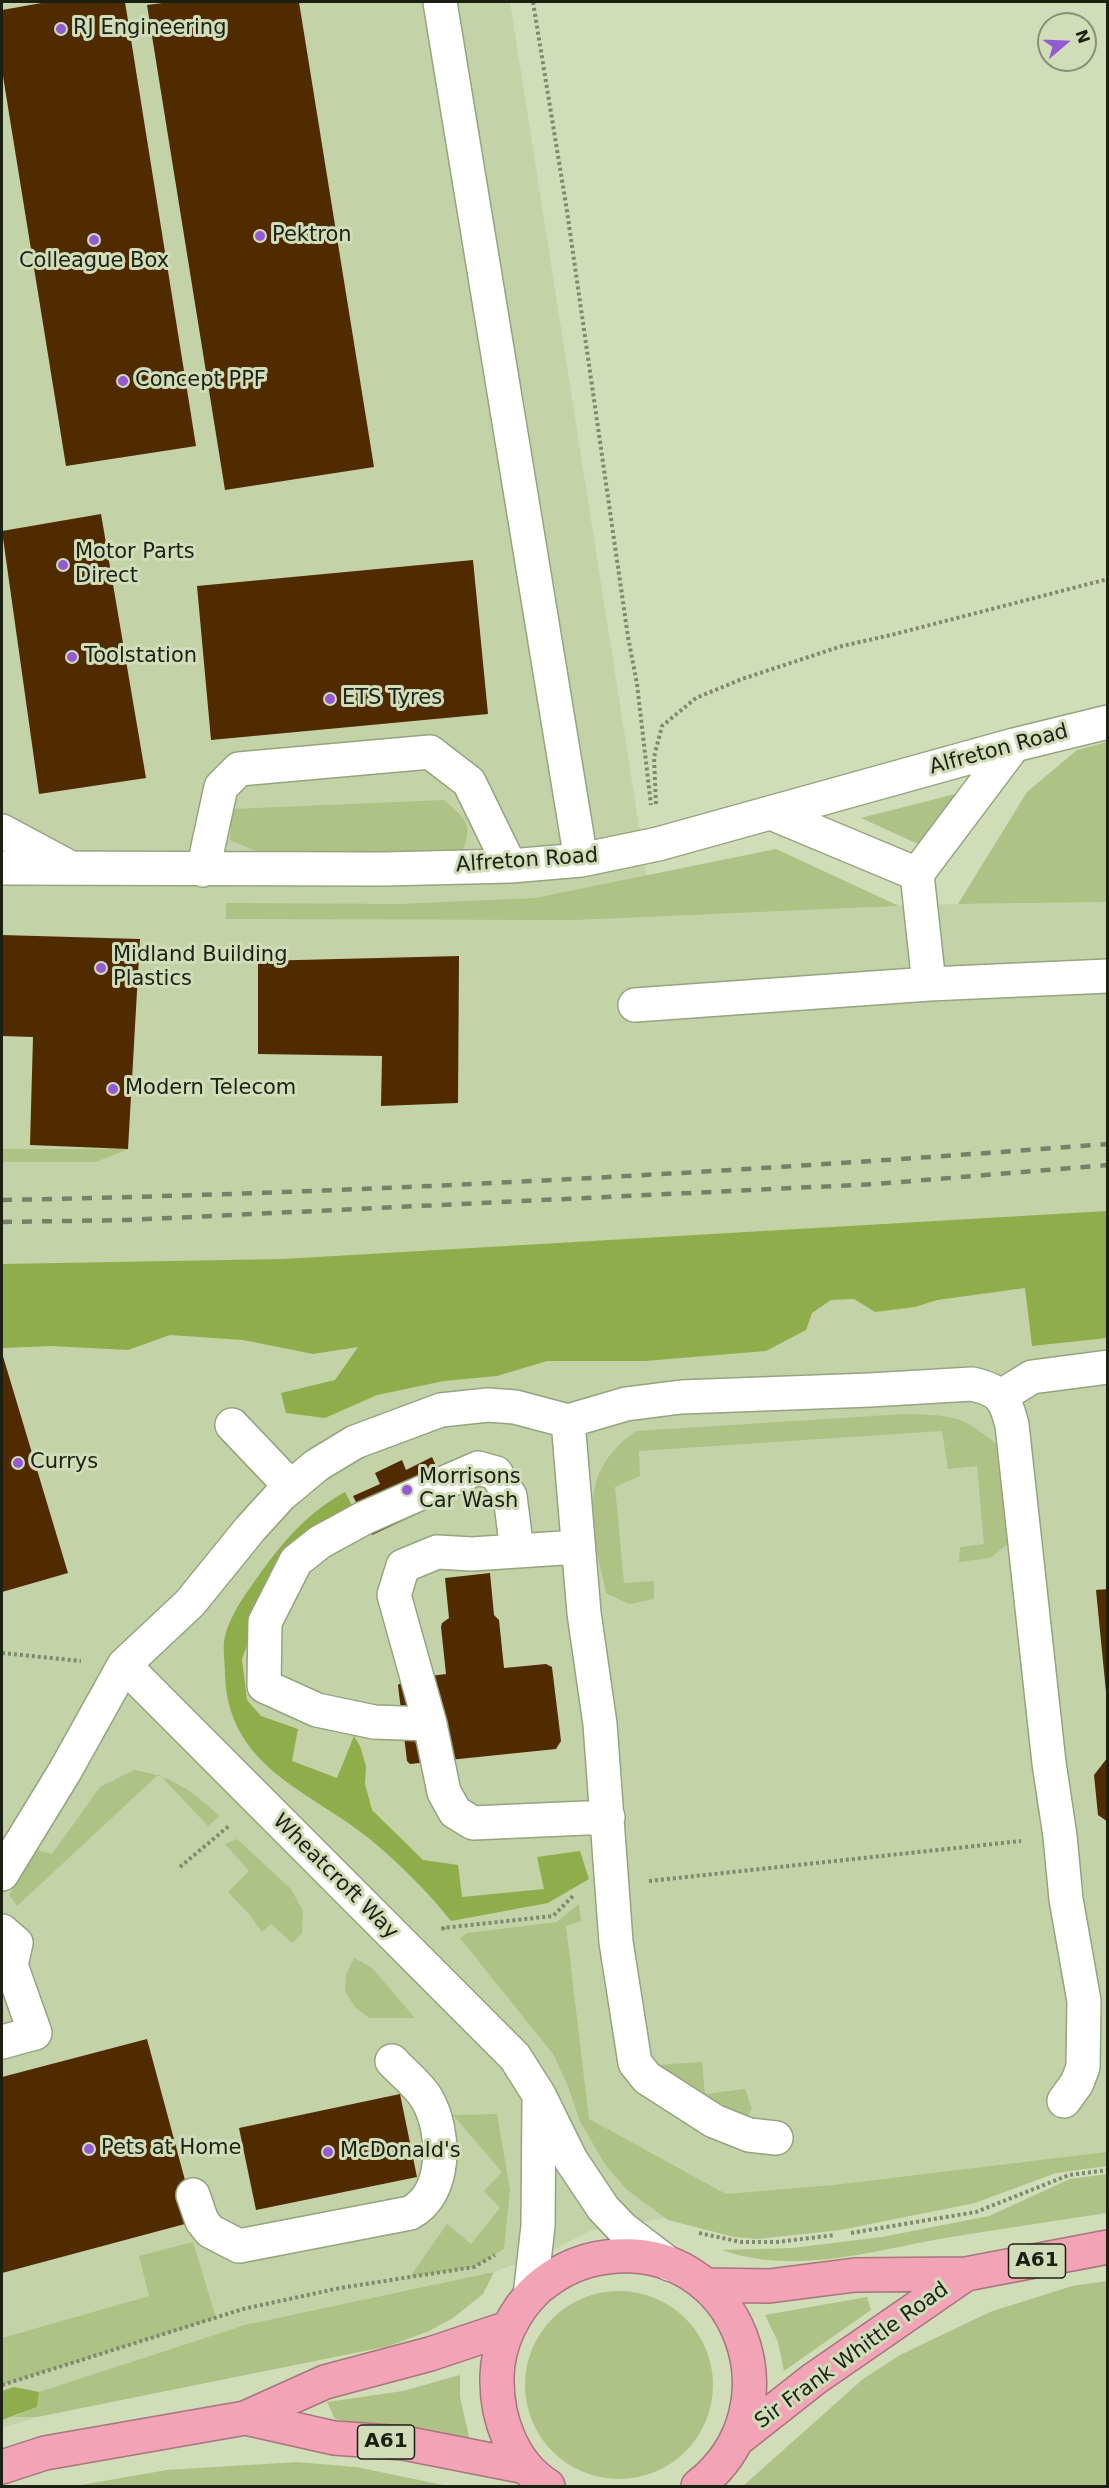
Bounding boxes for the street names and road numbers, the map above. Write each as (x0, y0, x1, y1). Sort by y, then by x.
street label: Alfreton Road (927, 719, 1071, 781)
street label: Alfreton Road (455, 843, 599, 879)
street label: Wheatcroft Way (267, 1809, 403, 1945)
road number: A61 (1008, 2244, 1066, 2278)
street label: Sir Frank Whittle Road (750, 2277, 954, 2435)
road number: A61 (358, 2425, 414, 2459)

